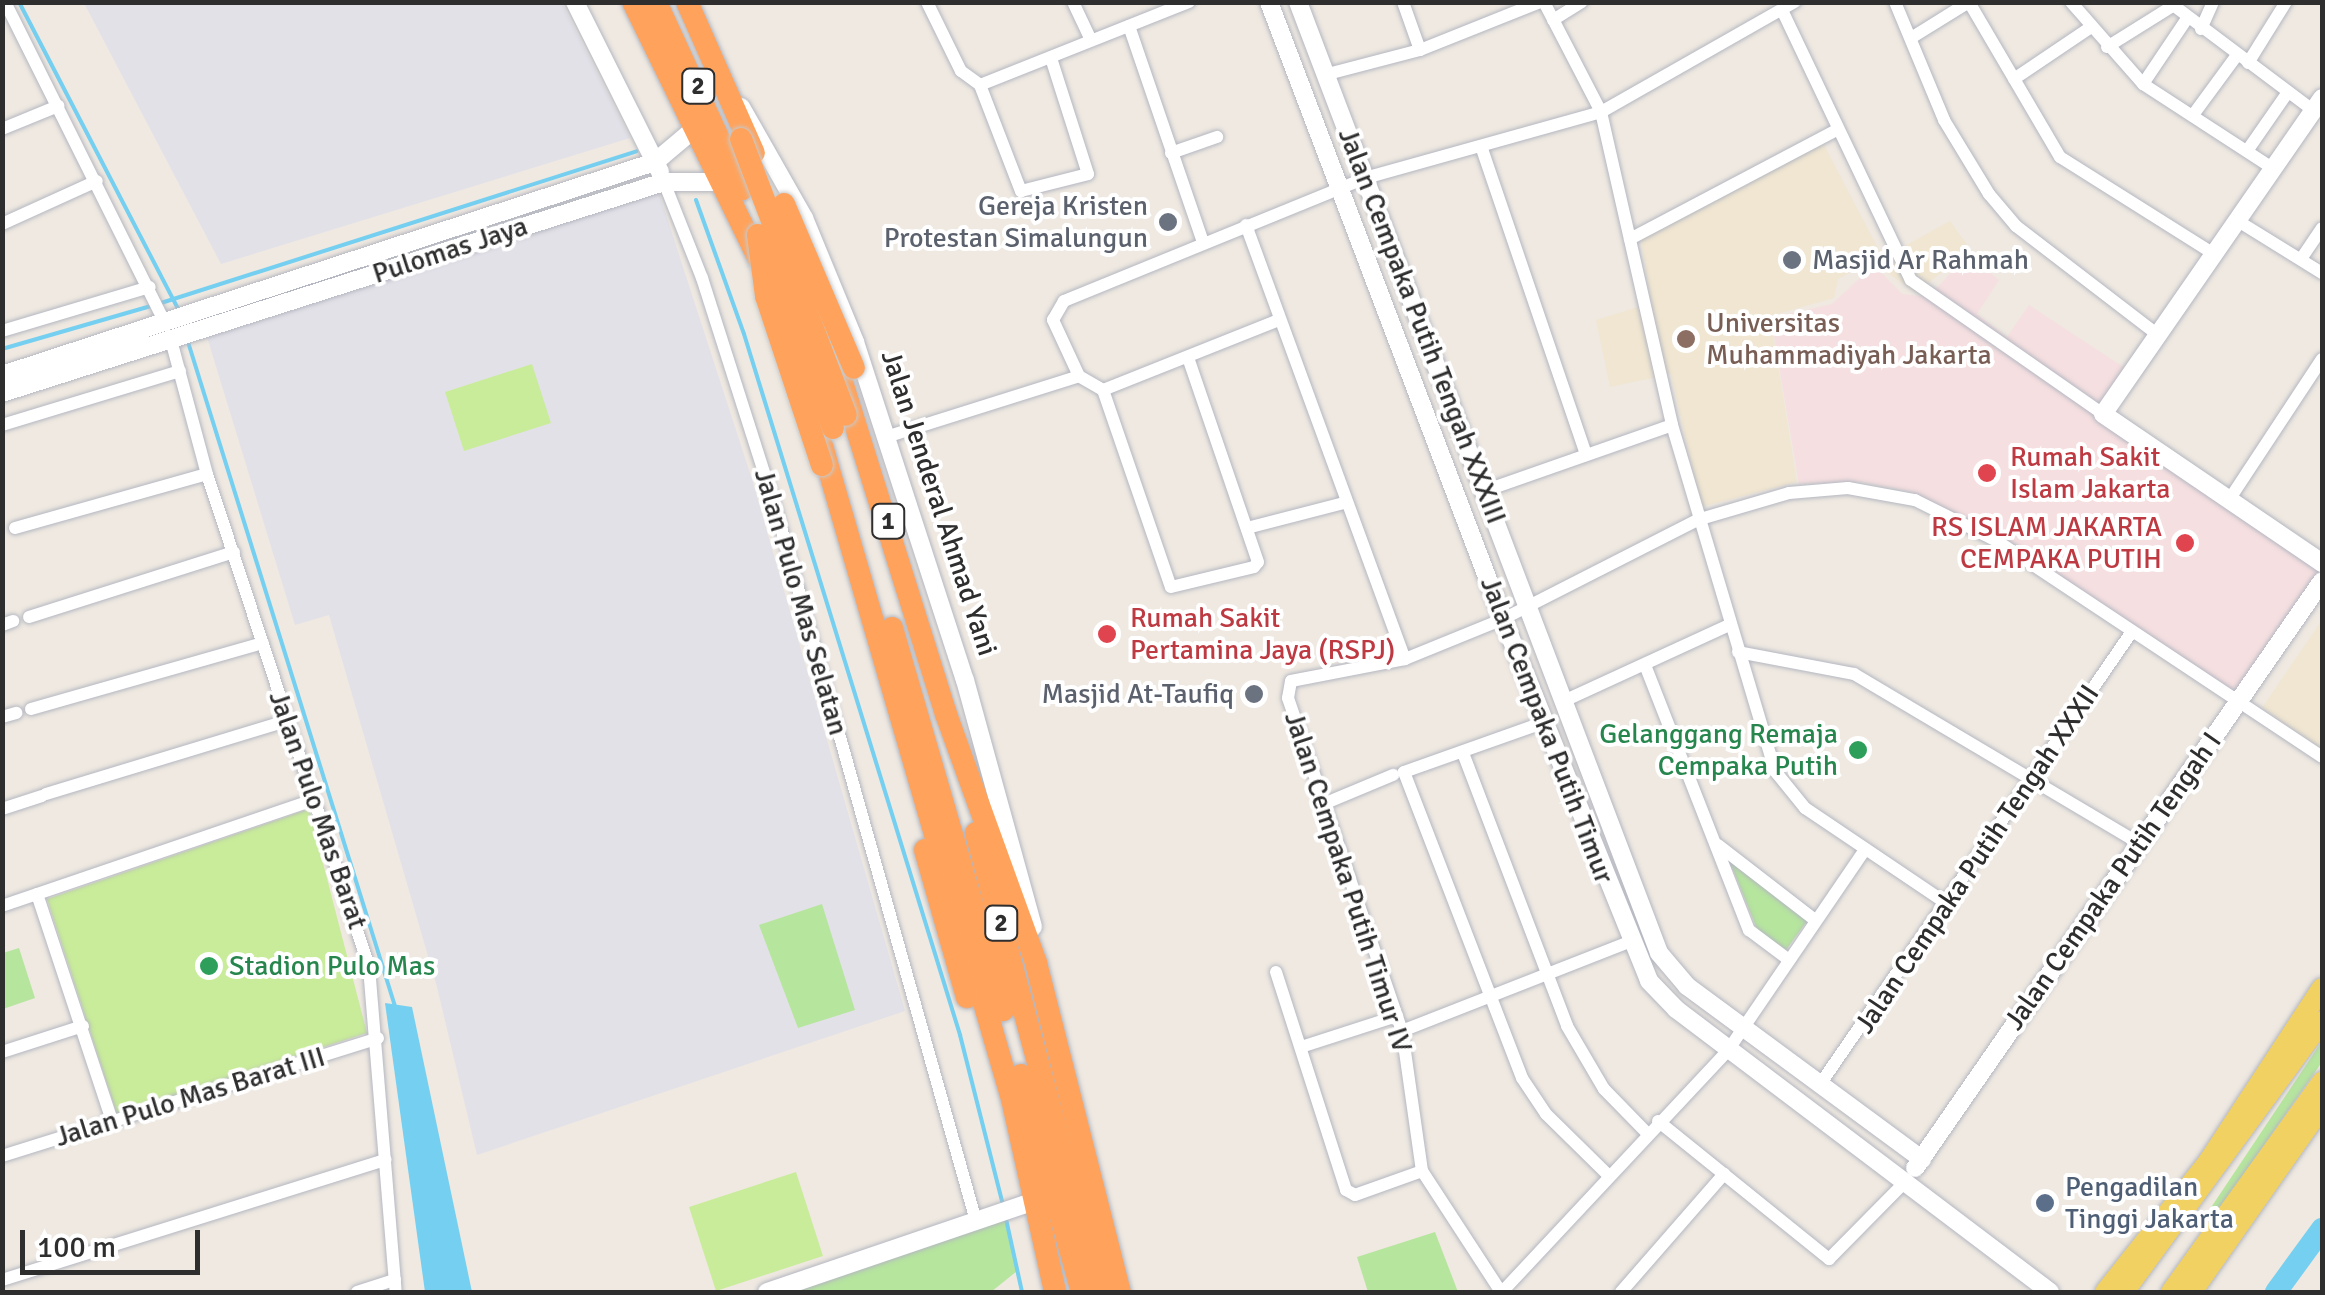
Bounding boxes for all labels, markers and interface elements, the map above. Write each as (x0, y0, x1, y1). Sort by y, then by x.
road number: 2 (680, 66, 716, 106)
street label: Jalan Cempaka Putih Tengah XXXIII (1331, 123, 1513, 529)
place label: Gereja Kristen Protestan Simalungun (884, 189, 1148, 255)
street label: Pulomas Jaya (368, 209, 532, 291)
marker: Gereja Kristen Protestan Simalungun (1157, 211, 1179, 233)
place label: Masjid Ar Rahmah (1812, 243, 2029, 277)
marker: Masjid Ar Rahmah (1781, 249, 1803, 271)
place label: Universitas Muhammadiyah Jakarta (1706, 306, 1992, 372)
marker: Universitas Muhammadiyah Jakarta (1675, 328, 1697, 350)
street label: Jalan Jenderal Ahmad Yani (874, 346, 1004, 660)
place label: Rumah Sakit Islam Jakarta (2010, 440, 2171, 506)
marker: Rumah Sakit Islam Jakarta (1974, 460, 2000, 486)
street label: Jalan Pulo Mas Selatan (747, 465, 855, 739)
road number: 1 (870, 501, 906, 541)
place label: RS ISLAM JAKARTA CEMPAKA PUTIH (1931, 510, 2162, 576)
marker: RS ISLAM JAKARTA CEMPAKA PUTIH (2172, 530, 2198, 556)
street label: Jalan Cempaka Putih Timur (1473, 572, 1621, 888)
place label: Rumah Sakit Pertamina Jaya (RSPJ) (1130, 601, 1395, 667)
marker: Rumah Sakit Pertamina Jaya (RSPJ) (1094, 621, 1120, 647)
place label: Masjid At-Taufiq (1041, 677, 1234, 711)
street label: Jalan Cempaka Putih Tengah XXXII (1848, 678, 2106, 1040)
marker: Masjid At-Taufiq (1243, 683, 1265, 705)
street label: Jalan Pulo Mas Barat (261, 687, 375, 933)
street label: Jalan Cempaka Putih Timur IV (1277, 708, 1419, 1056)
place label: Gelanggang Remaja Cempaka Putih (1599, 717, 1838, 783)
street label: Jalan Cempaka Putih Tengah I (1997, 726, 2229, 1036)
marker: Gelanggang Remaja Cempaka Putih (1847, 739, 1869, 761)
road number: 2 (984, 903, 1018, 943)
place label: Stadion Pulo Mas (229, 949, 435, 983)
marker: Stadion Pulo Mas (198, 955, 220, 977)
street label: Jalan Pulo Mas Barat III (51, 1040, 329, 1154)
place label: Pengadilan Tinggi Jakarta (2065, 1170, 2234, 1236)
marker: Pengadilan Tinggi Jakarta (2034, 1192, 2056, 1214)
scale bar (25, 1210, 205, 1272)
text: 100 m (37, 1229, 116, 1266)

